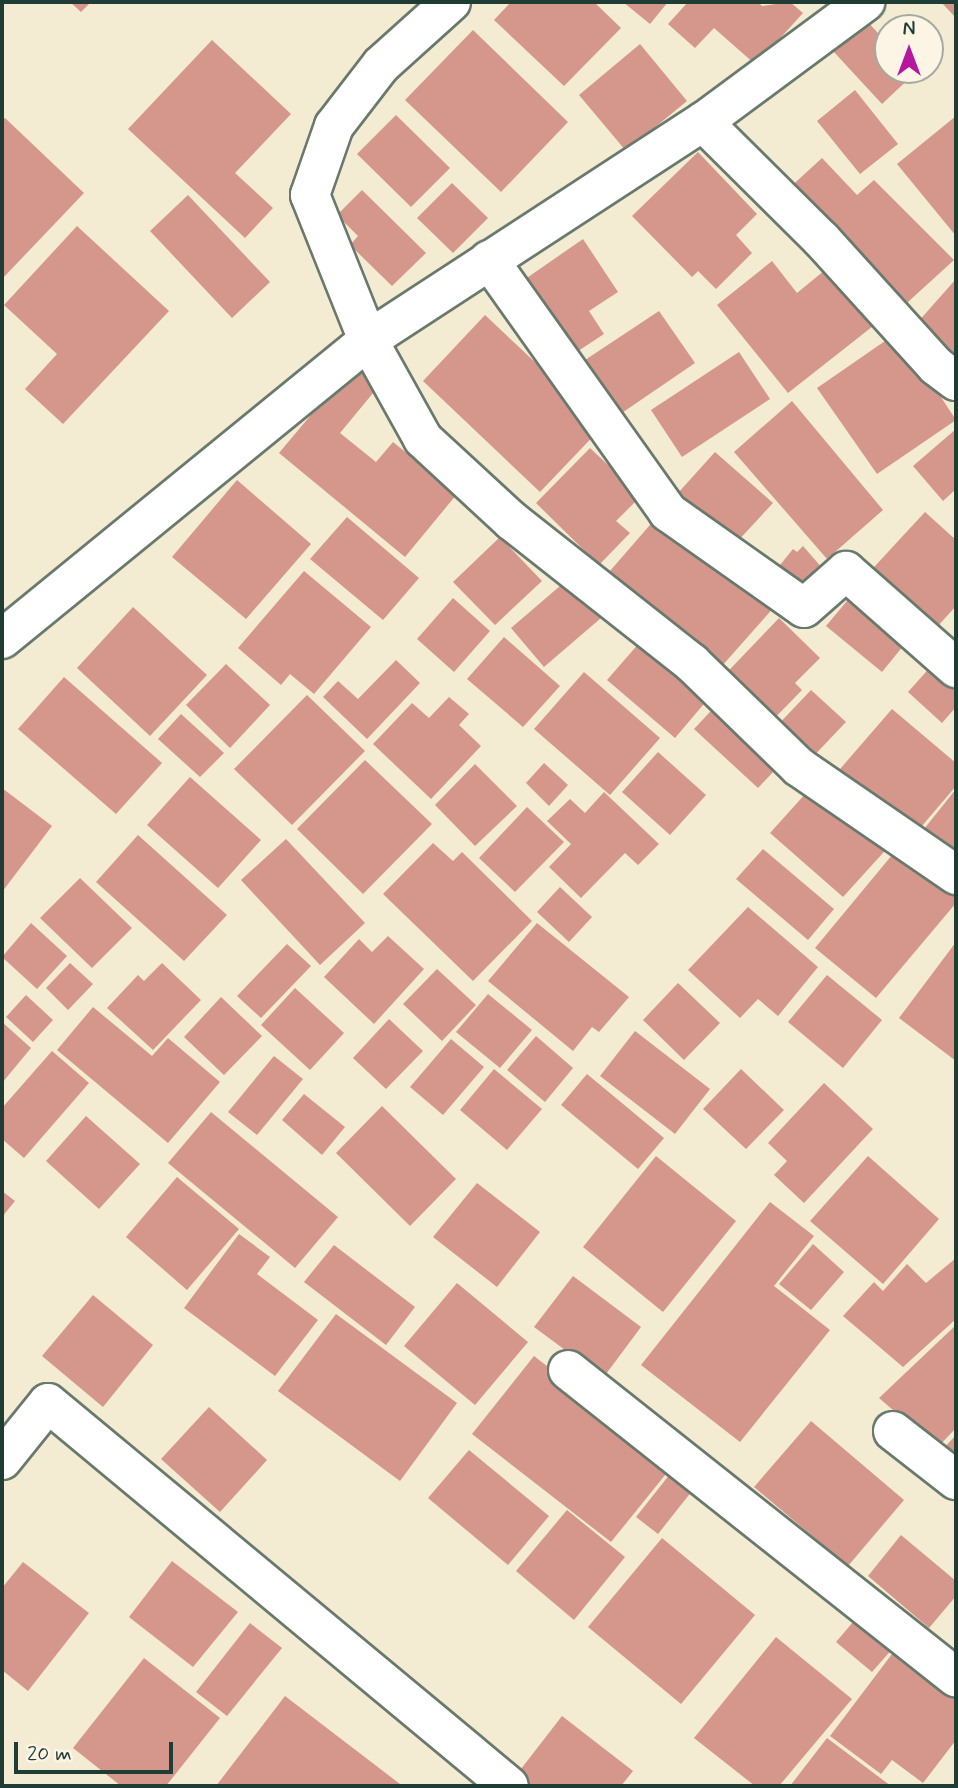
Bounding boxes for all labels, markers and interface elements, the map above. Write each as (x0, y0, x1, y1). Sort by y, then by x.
north arrow (874, 14, 944, 84)
text: N (903, 17, 915, 42)
scale bar (18, 1728, 177, 1772)
text: 20 m (27, 1740, 72, 1768)

